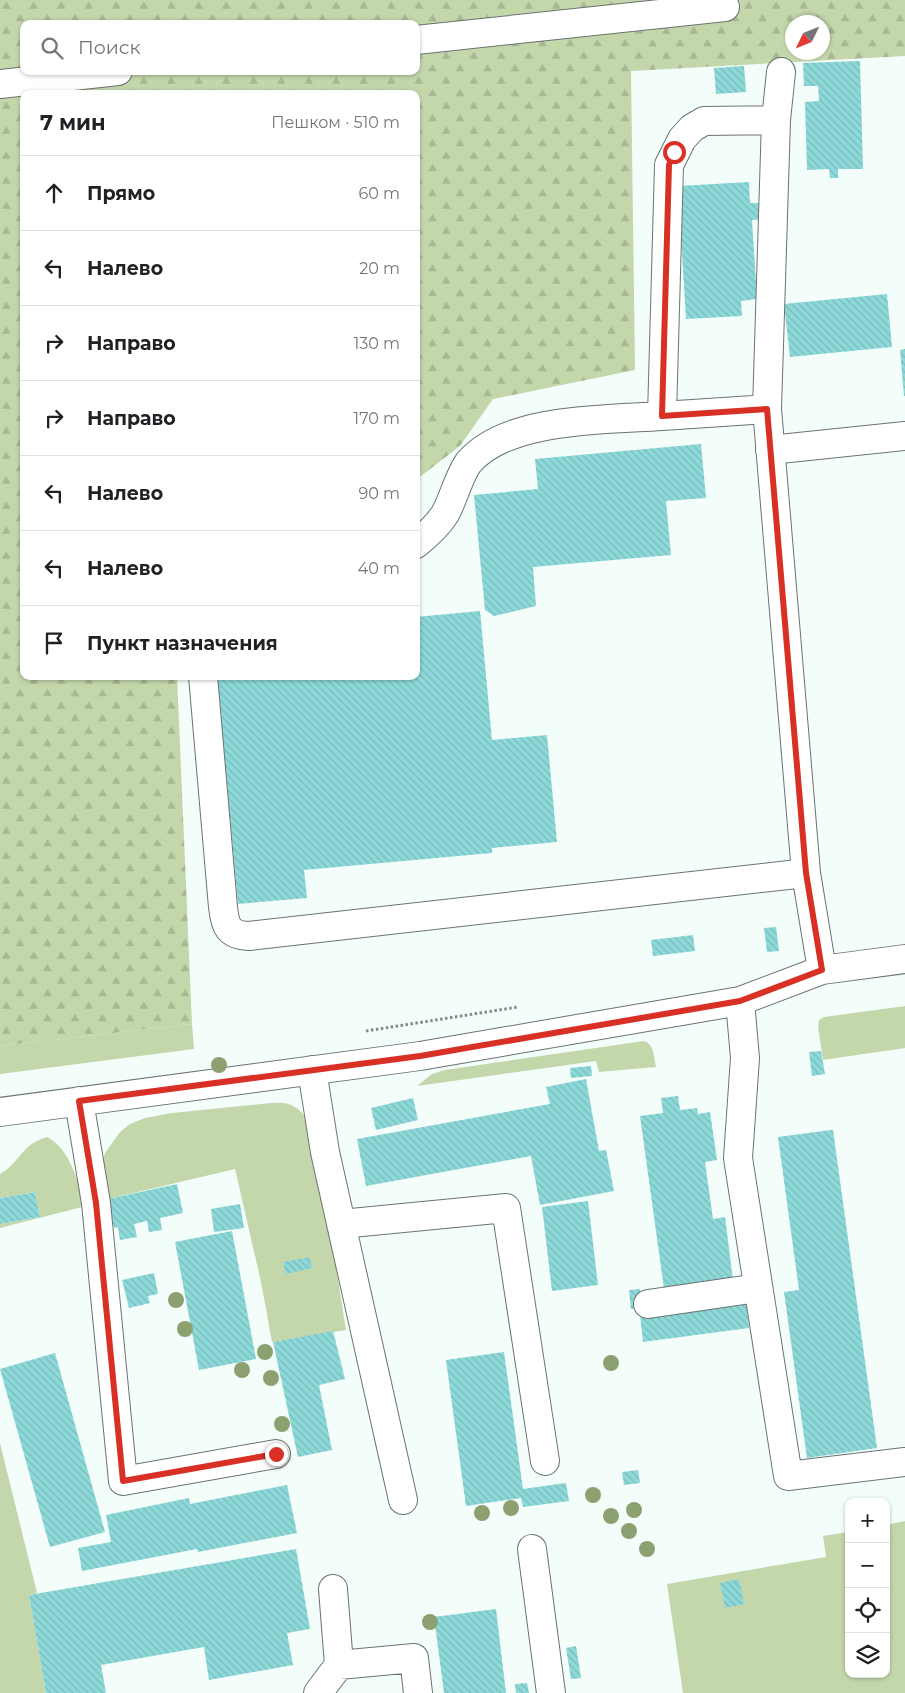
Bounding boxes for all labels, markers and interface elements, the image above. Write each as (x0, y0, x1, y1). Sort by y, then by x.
north arrow (785, 15, 830, 60)
search box (20, 20, 420, 75)
icon: search (38, 34, 66, 62)
text: Поиск (78, 36, 141, 59)
text: 7 мин (40, 110, 106, 135)
text: Пешком · 510 m (271, 113, 400, 132)
route start (663, 141, 686, 164)
icon: ahead (40, 179, 68, 207)
text: Прямо (87, 182, 155, 205)
text: 60 m (358, 184, 400, 203)
icon: left (40, 254, 68, 282)
text: Налево (87, 257, 163, 280)
text: 20 m (359, 259, 400, 278)
icon: right (40, 329, 68, 357)
text: Направо (87, 332, 176, 355)
text: 130 m (353, 334, 400, 353)
icon: right (40, 404, 68, 432)
text: Направо (87, 407, 176, 430)
text: 170 m (353, 409, 400, 428)
icon: left (40, 479, 68, 507)
text: Налево (87, 482, 163, 505)
text: 90 m (358, 484, 400, 503)
icon: left (40, 554, 68, 582)
text: Налево (87, 557, 163, 580)
text: 40 m (358, 559, 400, 578)
icon: arrive (40, 629, 68, 657)
text: Пункт назначения (87, 632, 278, 655)
route end (265, 1443, 288, 1466)
map controls (845, 1498, 890, 1678)
button: + (845, 1498, 890, 1543)
button: − (845, 1543, 890, 1588)
button: locate (845, 1588, 890, 1633)
button: layers (845, 1633, 890, 1678)

